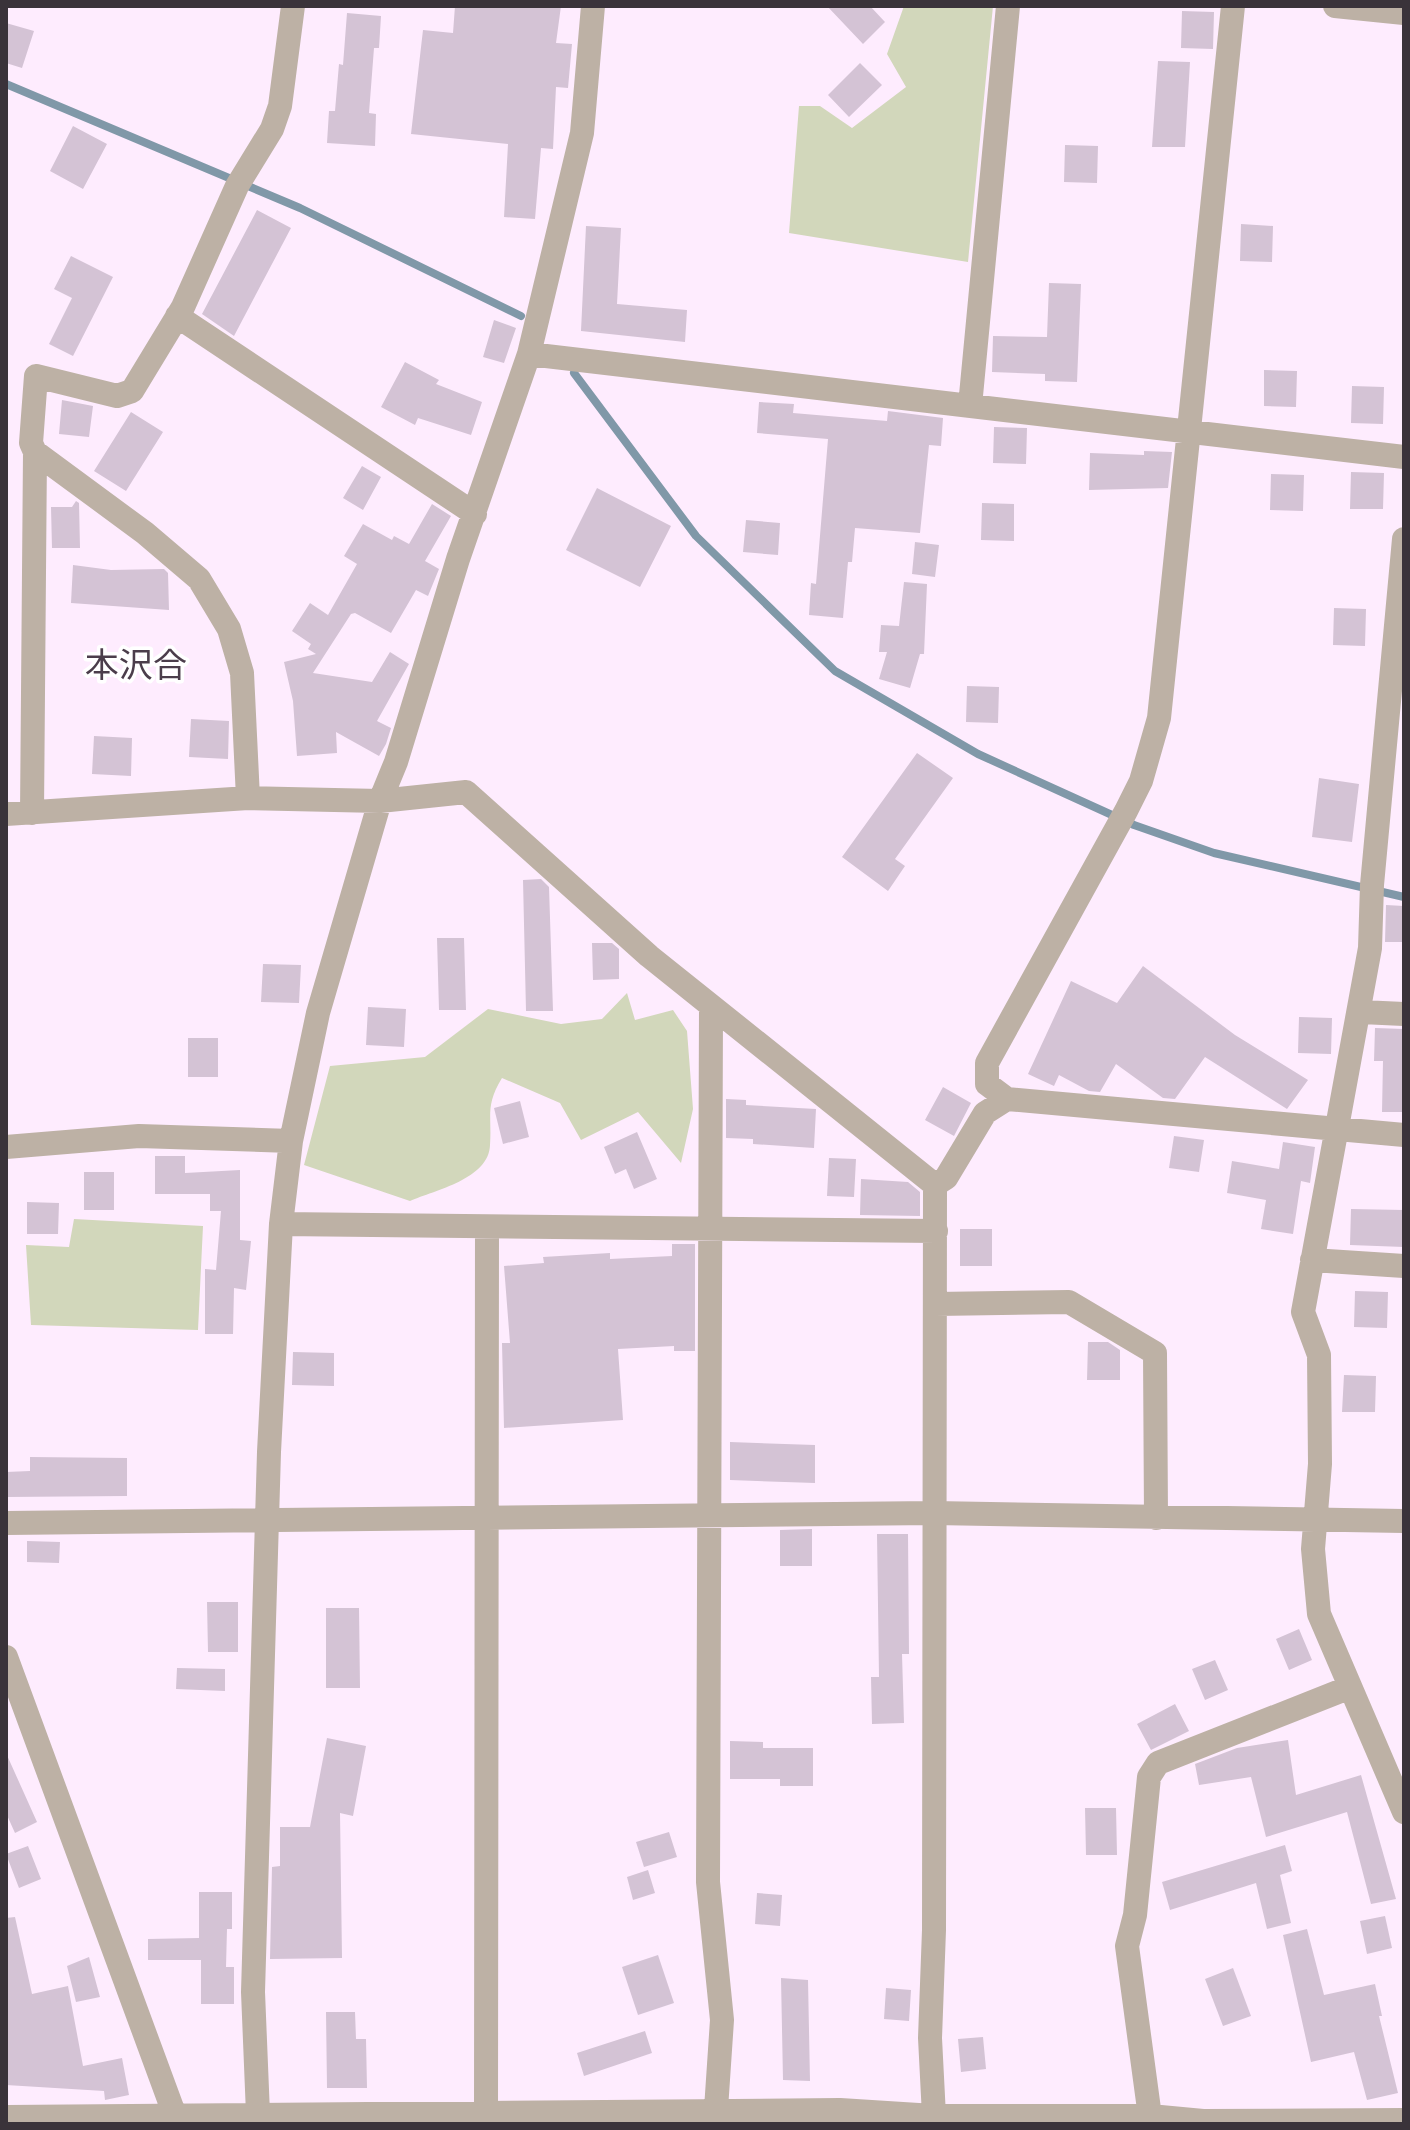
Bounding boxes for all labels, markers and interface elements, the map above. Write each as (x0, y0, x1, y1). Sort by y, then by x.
district label: 本沢合 (85, 641, 187, 693)

